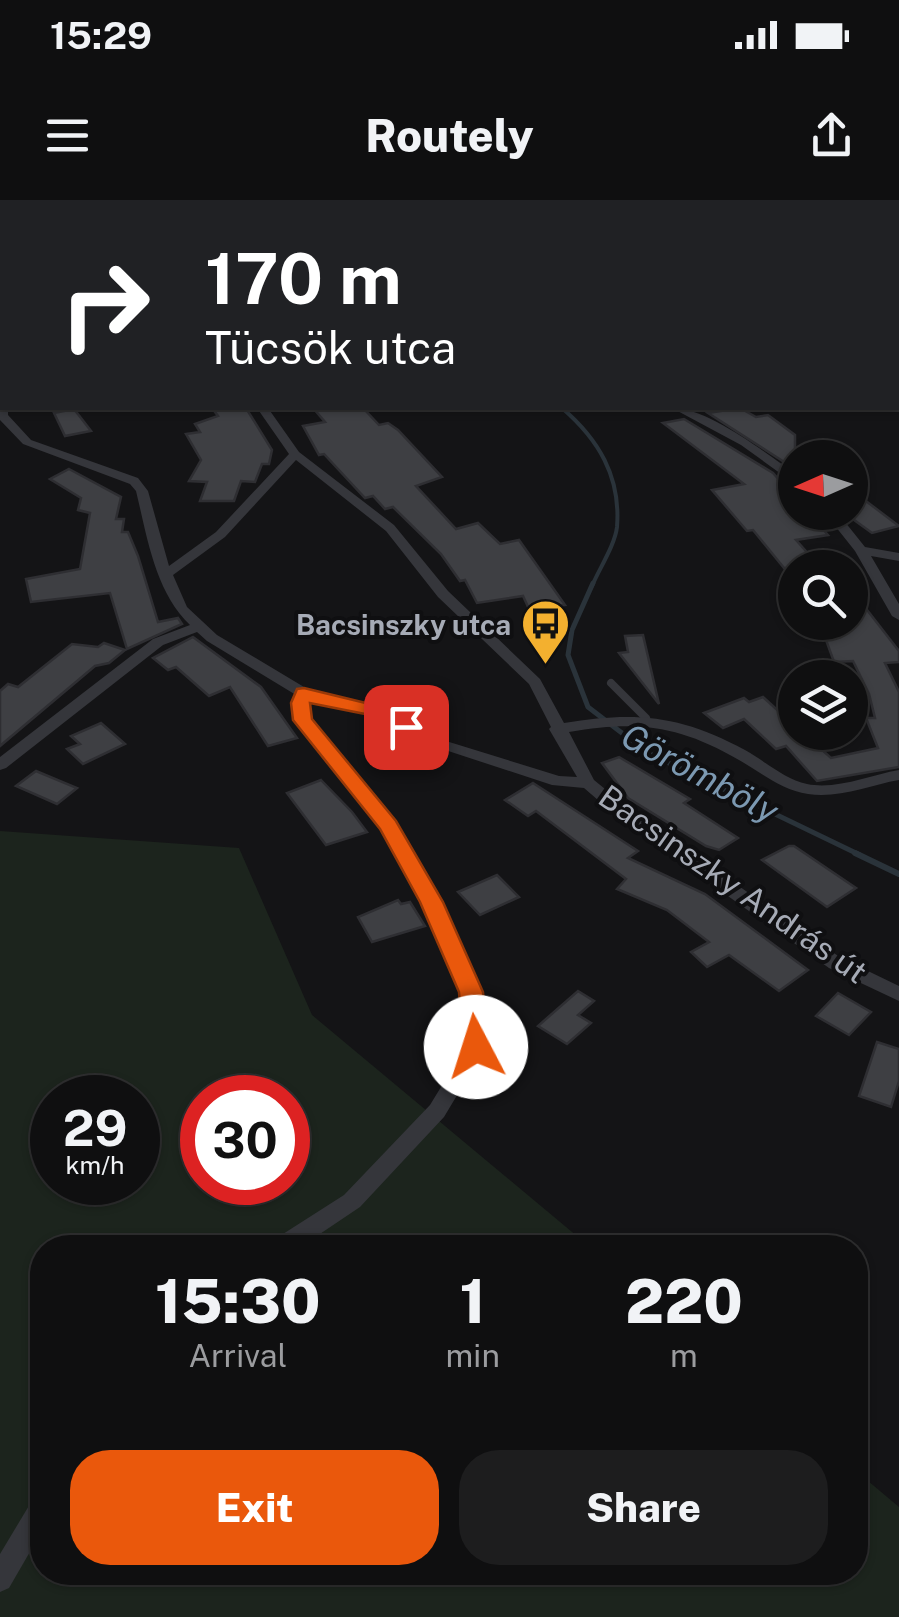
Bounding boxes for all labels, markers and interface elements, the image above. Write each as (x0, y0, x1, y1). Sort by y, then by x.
text: 15:29 (50, 13, 152, 58)
icon: menu (40, 108, 95, 163)
icon: share (804, 108, 859, 163)
text: Routely (365, 109, 534, 162)
text: 170 m (205, 237, 402, 320)
icon: right (40, 240, 170, 370)
text: Tücsök utca (205, 321, 456, 374)
north arrow (778, 440, 868, 530)
map controls (778, 440, 868, 750)
button: search (778, 550, 868, 640)
bus stop icon: Bacsinszky utca (520, 598, 572, 666)
place label: Bacsinszky utca (296, 608, 511, 641)
button: layers (778, 660, 868, 750)
pin (364, 685, 449, 770)
icon: arrive (379, 700, 434, 755)
water label: Görömböly (615, 715, 786, 832)
street label: Bacsinszky András út (592, 777, 874, 991)
position arrow (424, 995, 528, 1099)
speed limit sign: 30 (180, 1075, 310, 1205)
text: 29 (63, 1098, 127, 1157)
text: km/h (66, 1150, 124, 1180)
text: 15:30 (155, 1266, 321, 1337)
text: 1 (460, 1266, 486, 1337)
text: 220 (625, 1266, 743, 1337)
text: Arrival (188, 1337, 287, 1374)
text: min (446, 1337, 500, 1374)
text: m (670, 1337, 698, 1374)
button: Exit (70, 1450, 439, 1565)
button: Share (459, 1450, 828, 1565)

